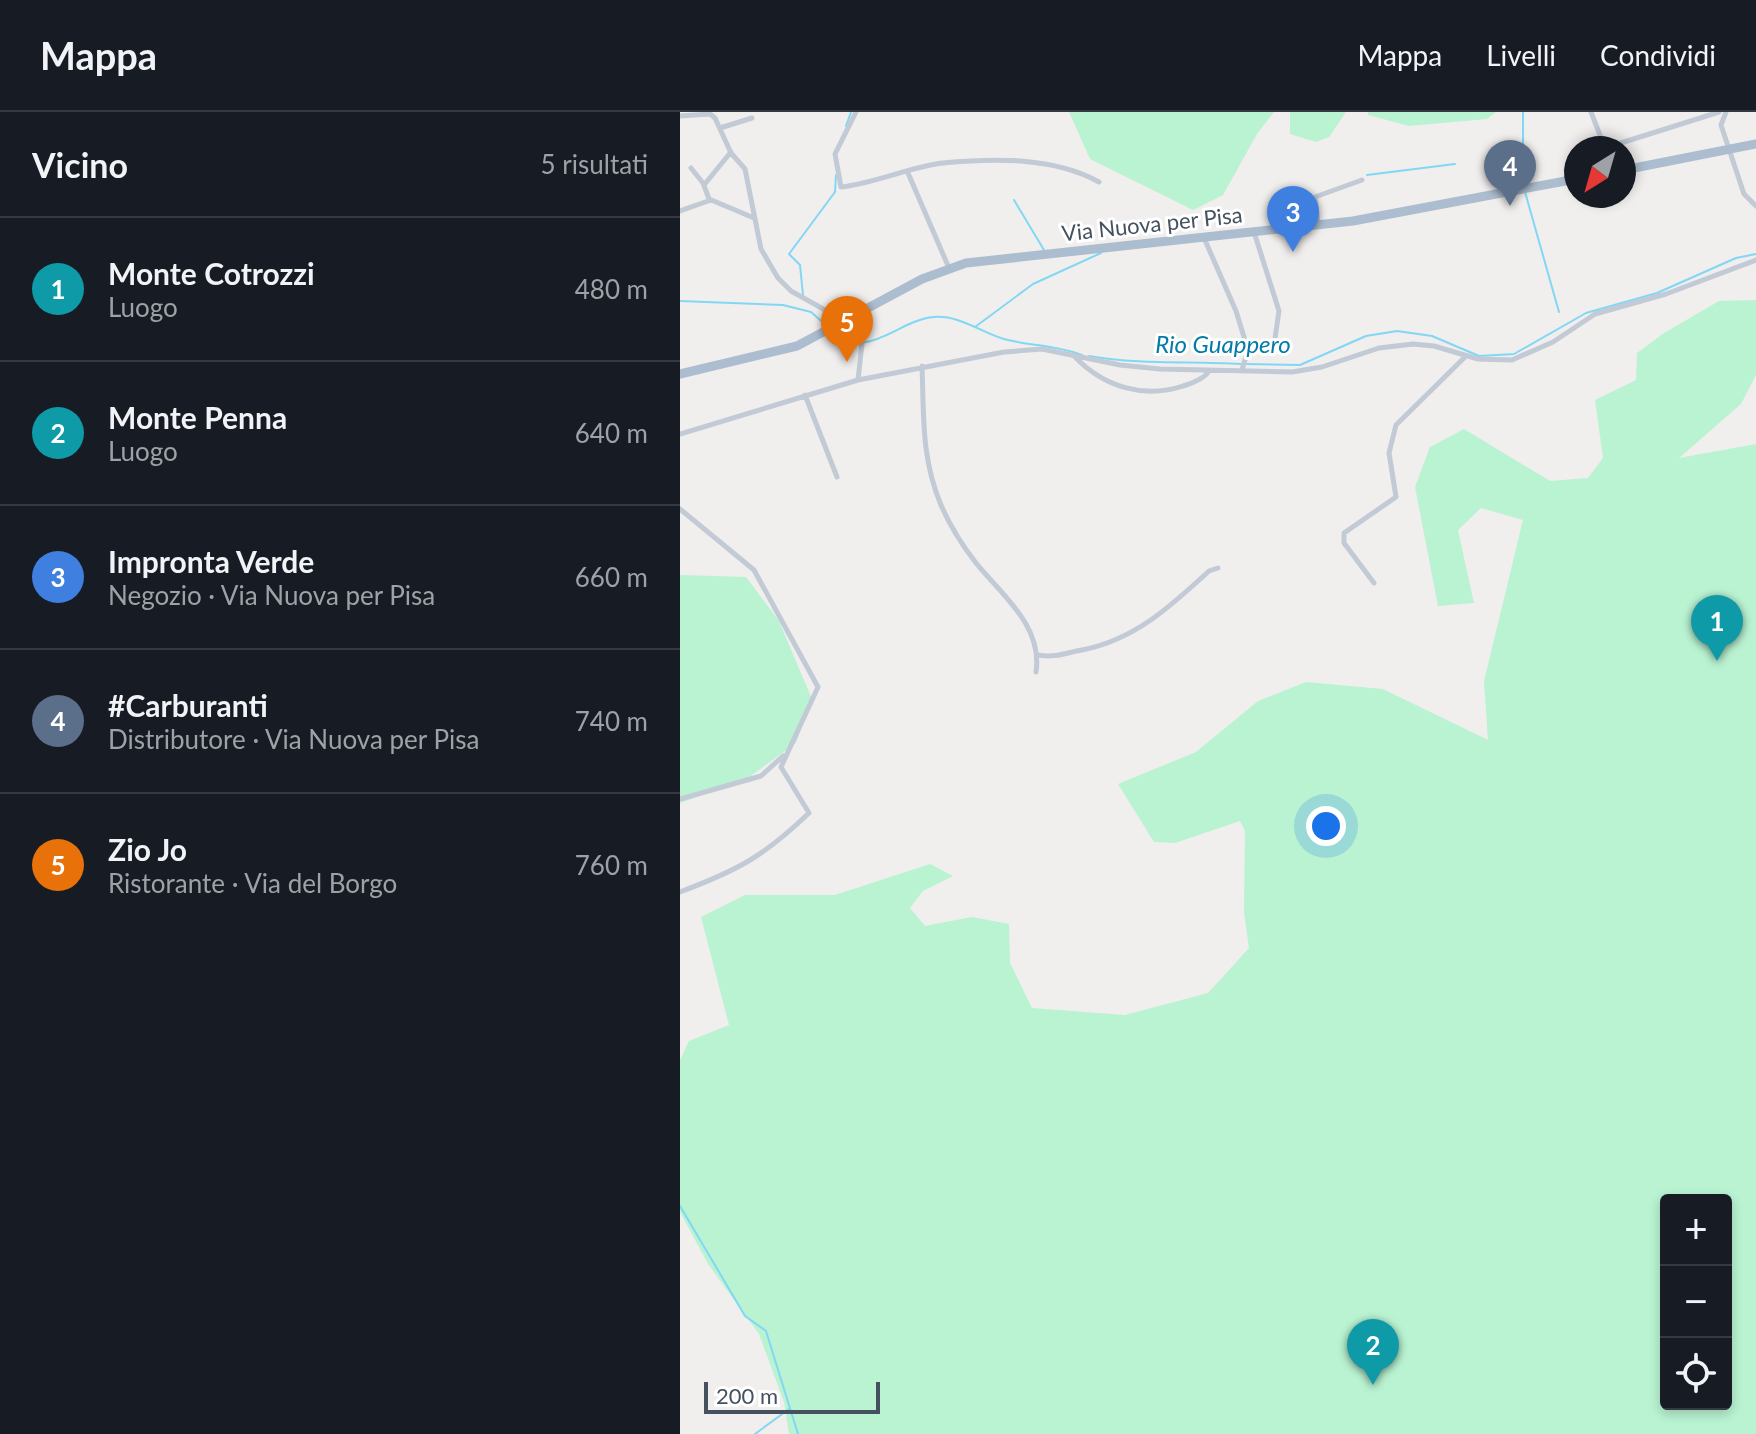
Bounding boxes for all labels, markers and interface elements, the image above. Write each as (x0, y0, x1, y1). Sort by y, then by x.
text: Mappa (40, 32, 157, 78)
text: Mappa (1357, 38, 1442, 72)
text: Livelli (1486, 38, 1556, 72)
text: Condividi (1600, 38, 1716, 72)
north arrow (1564, 136, 1636, 208)
pin: 4 (1484, 140, 1536, 206)
text: Vicino (32, 144, 128, 185)
text: 5 risultati (541, 148, 648, 180)
pin: 3 (1267, 186, 1319, 252)
street label: Via Nuova per Pisa (1060, 201, 1244, 246)
text: Monte Cotrozzi (108, 255, 315, 291)
text: 1 (50, 273, 66, 305)
text: 480 m (575, 273, 648, 305)
text: Luogo (108, 291, 178, 323)
pin: 5 (821, 296, 873, 362)
water label: Rio Guappero (1155, 329, 1291, 358)
text: Monte Penna (108, 399, 287, 435)
text: 2 (50, 417, 66, 449)
text: 640 m (575, 417, 648, 449)
text: Luogo (108, 435, 178, 467)
text: Impronta Verde (108, 543, 314, 579)
text: 3 (50, 561, 66, 593)
text: 660 m (575, 561, 648, 593)
text: Negozio · Via Nuova per Pisa (108, 579, 435, 611)
pin: 1 (1691, 595, 1743, 661)
text: #Carburanti (108, 687, 268, 723)
text: 4 (50, 705, 66, 737)
text: 740 m (575, 705, 648, 737)
text: Distributore · Via Nuova per Pisa (108, 723, 479, 755)
your location (1306, 806, 1346, 846)
text: Zio Jo (108, 831, 187, 867)
text: 5 (50, 849, 66, 881)
text: 760 m (575, 849, 648, 881)
text: Ristorante · Via del Borgo (108, 867, 397, 899)
map controls (1660, 1194, 1732, 1410)
button: + (1660, 1194, 1732, 1266)
button: − (1660, 1266, 1732, 1338)
pin: 2 (1347, 1319, 1399, 1385)
button: locate (1660, 1338, 1732, 1410)
scale bar (704, 1378, 880, 1414)
text: 200 m (716, 1382, 778, 1409)

